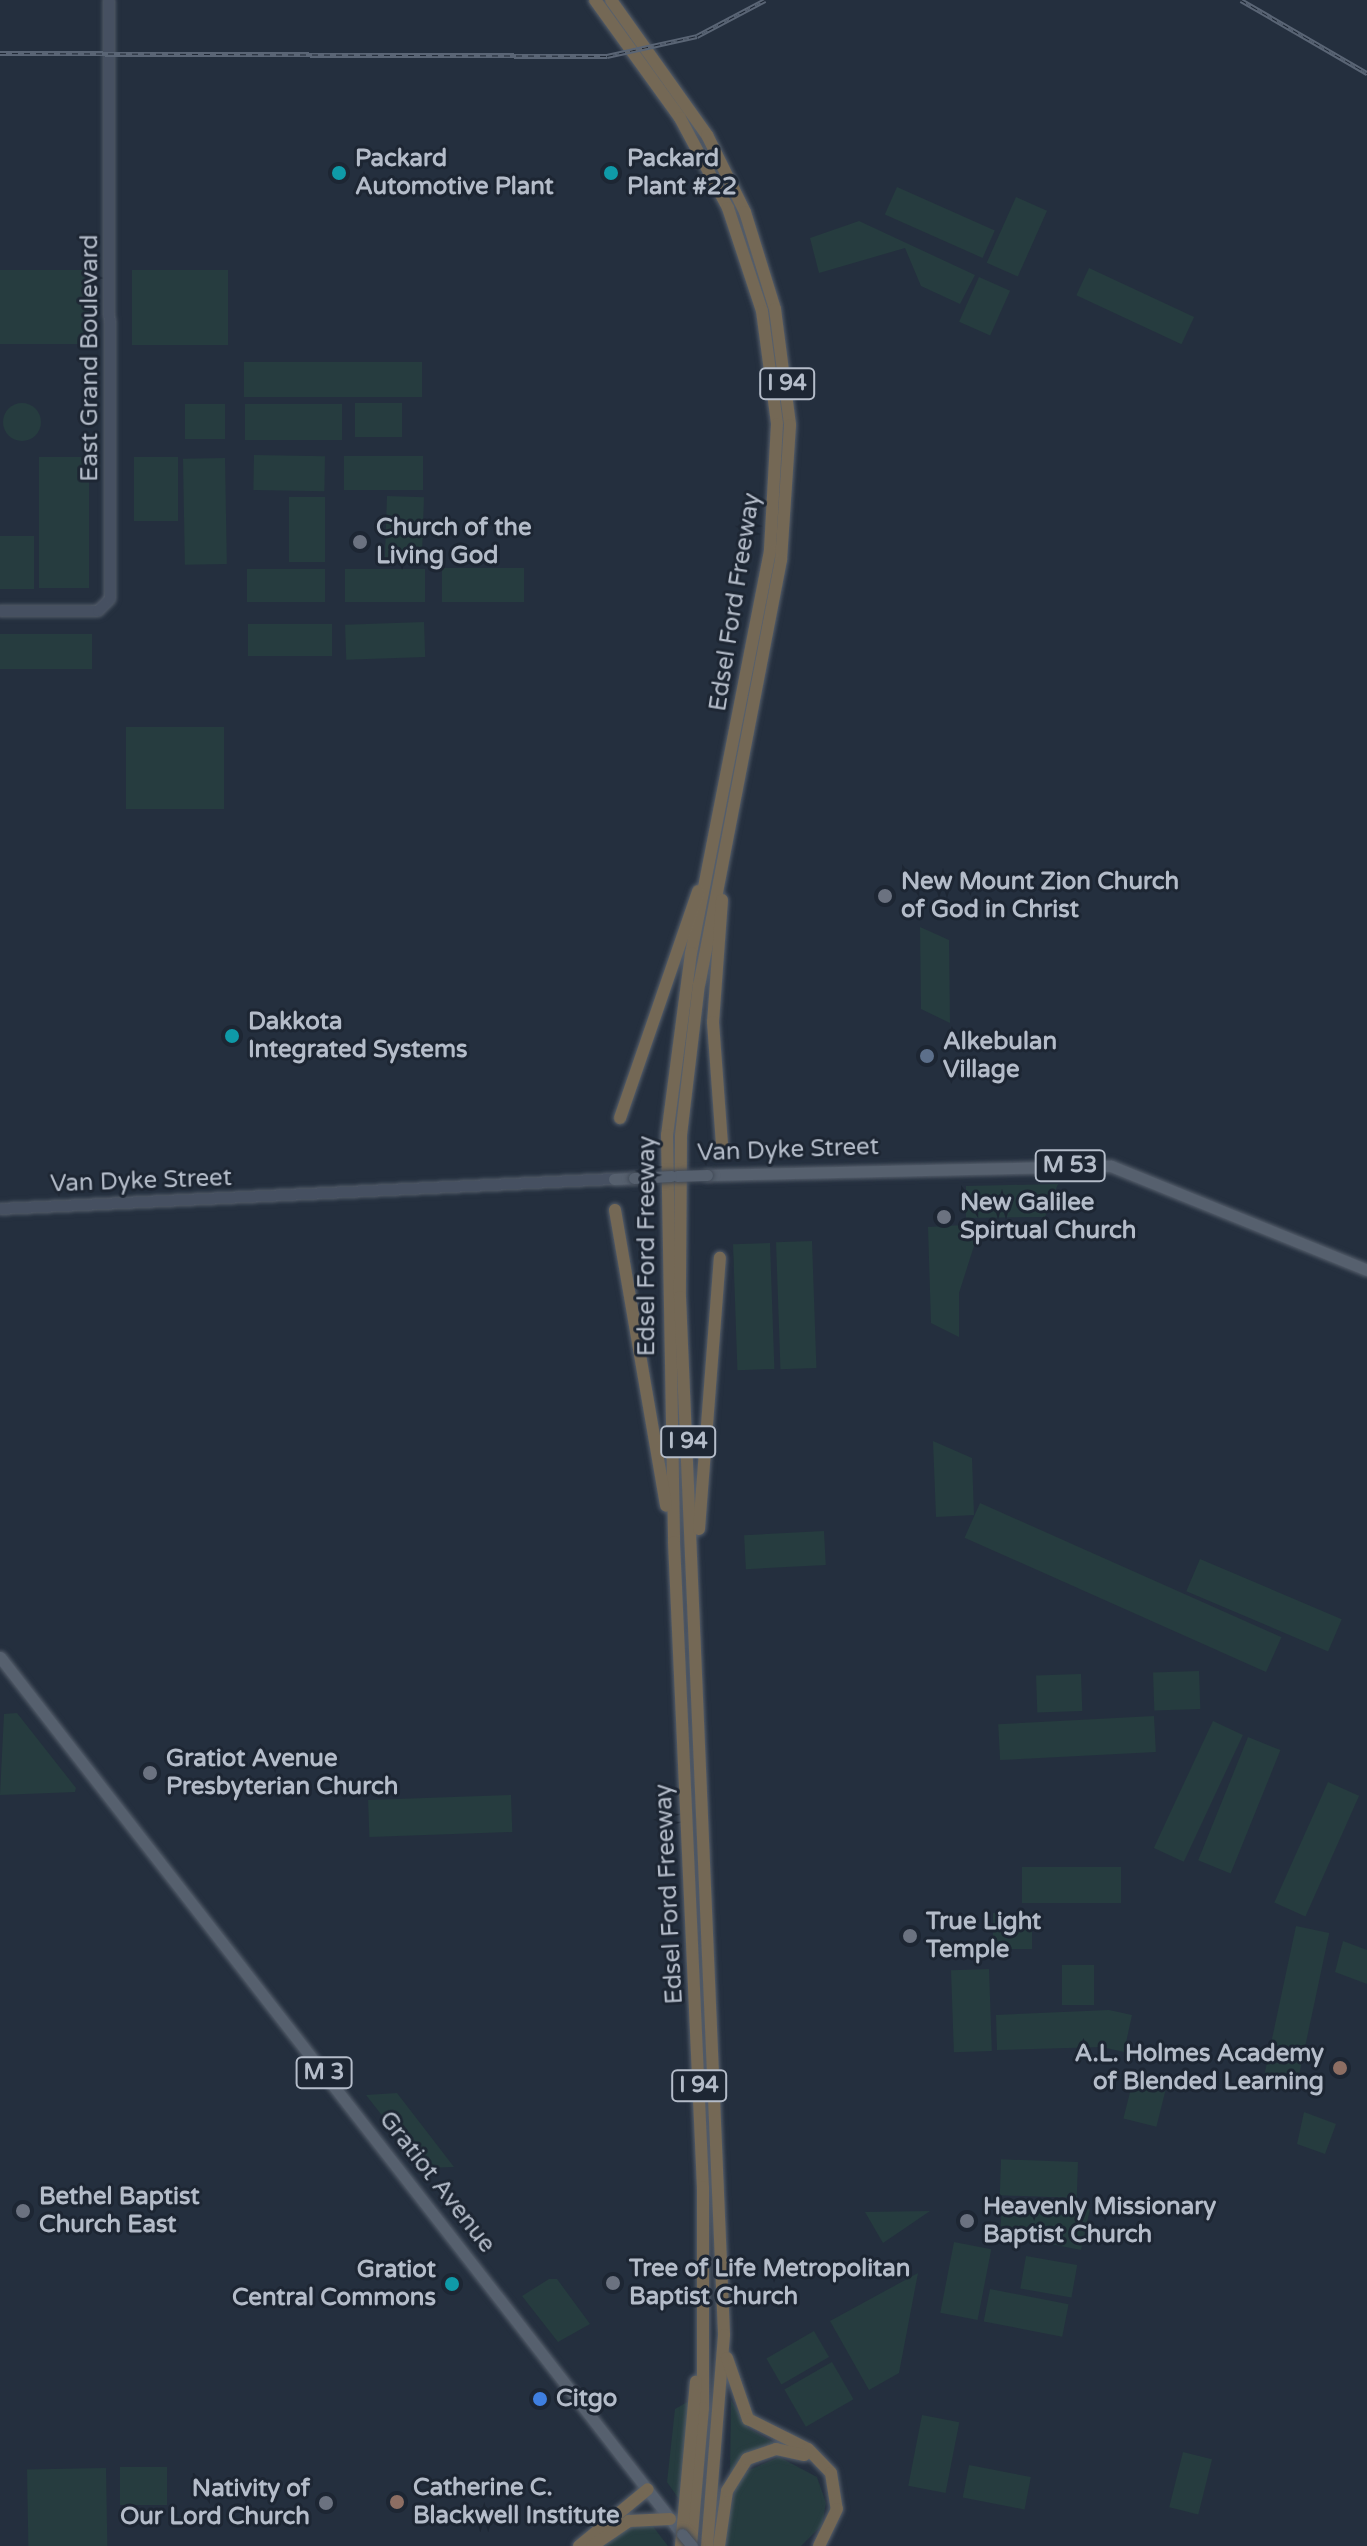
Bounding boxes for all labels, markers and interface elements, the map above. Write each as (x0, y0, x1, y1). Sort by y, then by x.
place label: Packard Automotive Plant (355, 145, 554, 201)
place label: Packard Plant #22 (627, 145, 737, 201)
marker: Packard Automotive Plant (330, 164, 348, 182)
marker: Packard Plant #22 (602, 164, 620, 182)
street label: East Grand Boulevard (76, 234, 104, 482)
road number: I 94 (759, 366, 815, 402)
street label: Edsel Ford Freeway (704, 491, 766, 713)
place label: Church of the Living God (376, 514, 532, 570)
marker: Church of the Living God (351, 533, 369, 551)
place label: New Mount Zion Church of God in Christ (901, 868, 1179, 924)
marker: New Mount Zion Church of God in Christ (876, 887, 894, 905)
place label: Dakkota Integrated Systems (248, 1008, 467, 1064)
marker: Dakkota Integrated Systems (223, 1027, 241, 1045)
place label: Alkebulan Village (943, 1028, 1057, 1084)
marker: Alkebulan Village (918, 1047, 936, 1065)
street label: Van Dyke Street (697, 1132, 879, 1168)
street label: Edsel Ford Freeway (633, 1136, 661, 1356)
road number: M 53 (1034, 1148, 1106, 1184)
street label: Van Dyke Street (50, 1163, 232, 1199)
place label: New Galilee Spirtual Church (960, 1189, 1136, 1245)
marker: New Galilee Spirtual Church (935, 1208, 953, 1226)
road number: I 94 (660, 1424, 716, 1460)
place label: Gratiot Avenue Presbyterian Church (166, 1745, 398, 1801)
marker: Gratiot Avenue Presbyterian Church (141, 1764, 159, 1782)
street label: Edsel Ford Freeway (649, 1783, 689, 2005)
place label: True Light Temple (926, 1908, 1041, 1964)
marker: True Light Temple (901, 1927, 919, 1945)
place label: A.L. Holmes Academy of Blended Learning (1074, 2040, 1324, 2096)
road number: M 3 (294, 2055, 354, 2091)
marker: A.L. Holmes Academy of Blended Learning (1331, 2059, 1349, 2077)
road number: I 94 (671, 2068, 727, 2104)
street label: Gratiot Avenue (373, 2106, 501, 2258)
place label: Bethel Baptist Church East (39, 2183, 200, 2239)
place label: Heavenly Missionary Baptist Church (983, 2193, 1216, 2249)
marker: Bethel Baptist Church East (14, 2202, 32, 2220)
marker: Heavenly Missionary Baptist Church (958, 2212, 976, 2230)
place label: Tree of Life Metropolitan Baptist Church (629, 2255, 910, 2311)
place label: Gratiot Central Commons (232, 2256, 436, 2312)
marker: Tree of Life Metropolitan Baptist Church (604, 2274, 622, 2292)
marker: Gratiot Central Commons (443, 2275, 461, 2293)
place label: Citgo (556, 2385, 617, 2413)
marker: Citgo (531, 2390, 549, 2408)
place label: Catherine C. Blackwell Institute (413, 2474, 620, 2530)
place label: Nativity of Our Lord Church (120, 2475, 310, 2531)
marker: Catherine C. Blackwell Institute (388, 2493, 406, 2511)
marker: Nativity of Our Lord Church (317, 2494, 335, 2512)

